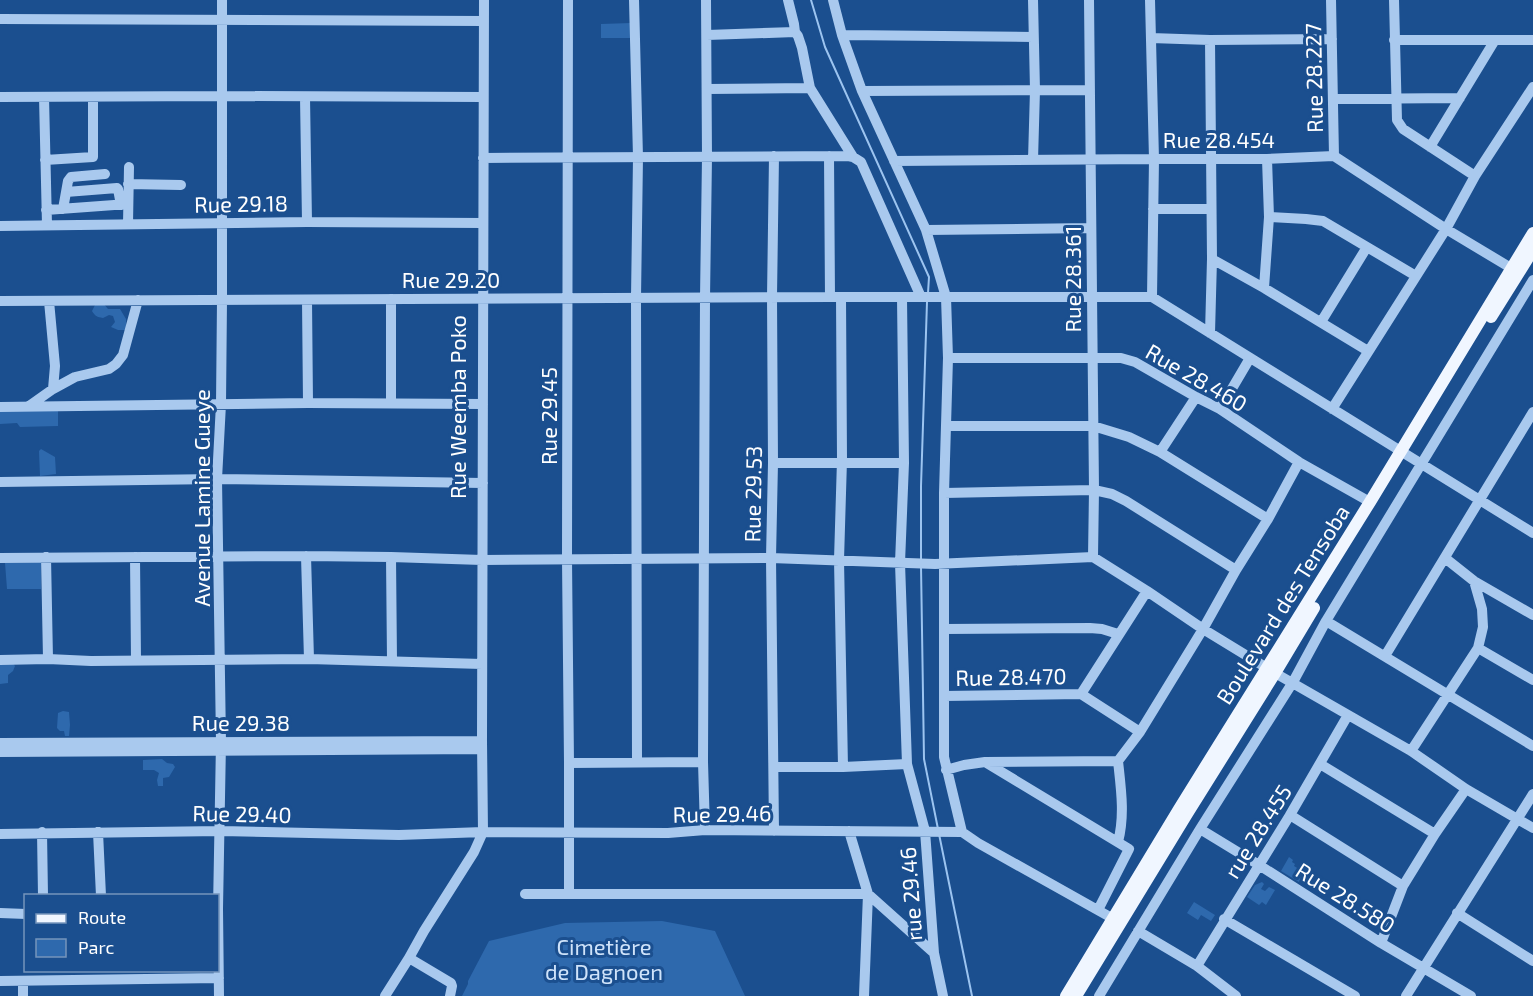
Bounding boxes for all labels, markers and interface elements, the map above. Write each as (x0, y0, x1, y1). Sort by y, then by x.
street label: Rue 28.227 (1299, 23, 1327, 133)
street label: Rue 28.454 (1163, 126, 1275, 152)
street label: Rue 29.18 (194, 189, 288, 217)
street label: Rue 28.361 (1059, 225, 1085, 333)
street label: Rue 29.20 (402, 266, 500, 292)
street label: Rue Weemba Poko (444, 315, 470, 499)
street label: Rue 28.460 (1142, 338, 1252, 416)
street label: Rue 29.45 (535, 367, 561, 465)
street label: Avenue Lamine Gueye (188, 389, 214, 607)
street label: Rue 29.53 (738, 445, 766, 543)
street label: Boulevard des Tensoba (1210, 500, 1354, 708)
street label: Rue 28.470 (955, 662, 1067, 690)
street label: Rue 29.38 (192, 709, 290, 735)
street label: rue 28.455 (1218, 779, 1296, 883)
street label: Rue 29.40 (192, 799, 292, 827)
street label: Rue 29.46 (672, 799, 772, 827)
street label: rue 29.46 (894, 846, 926, 942)
street label: Rue 28.580 (1292, 856, 1400, 938)
legend (24, 894, 219, 972)
text: Route (78, 906, 126, 928)
park label: Cimetière de Dagnoen (545, 933, 663, 984)
text: Parc (78, 936, 114, 958)

